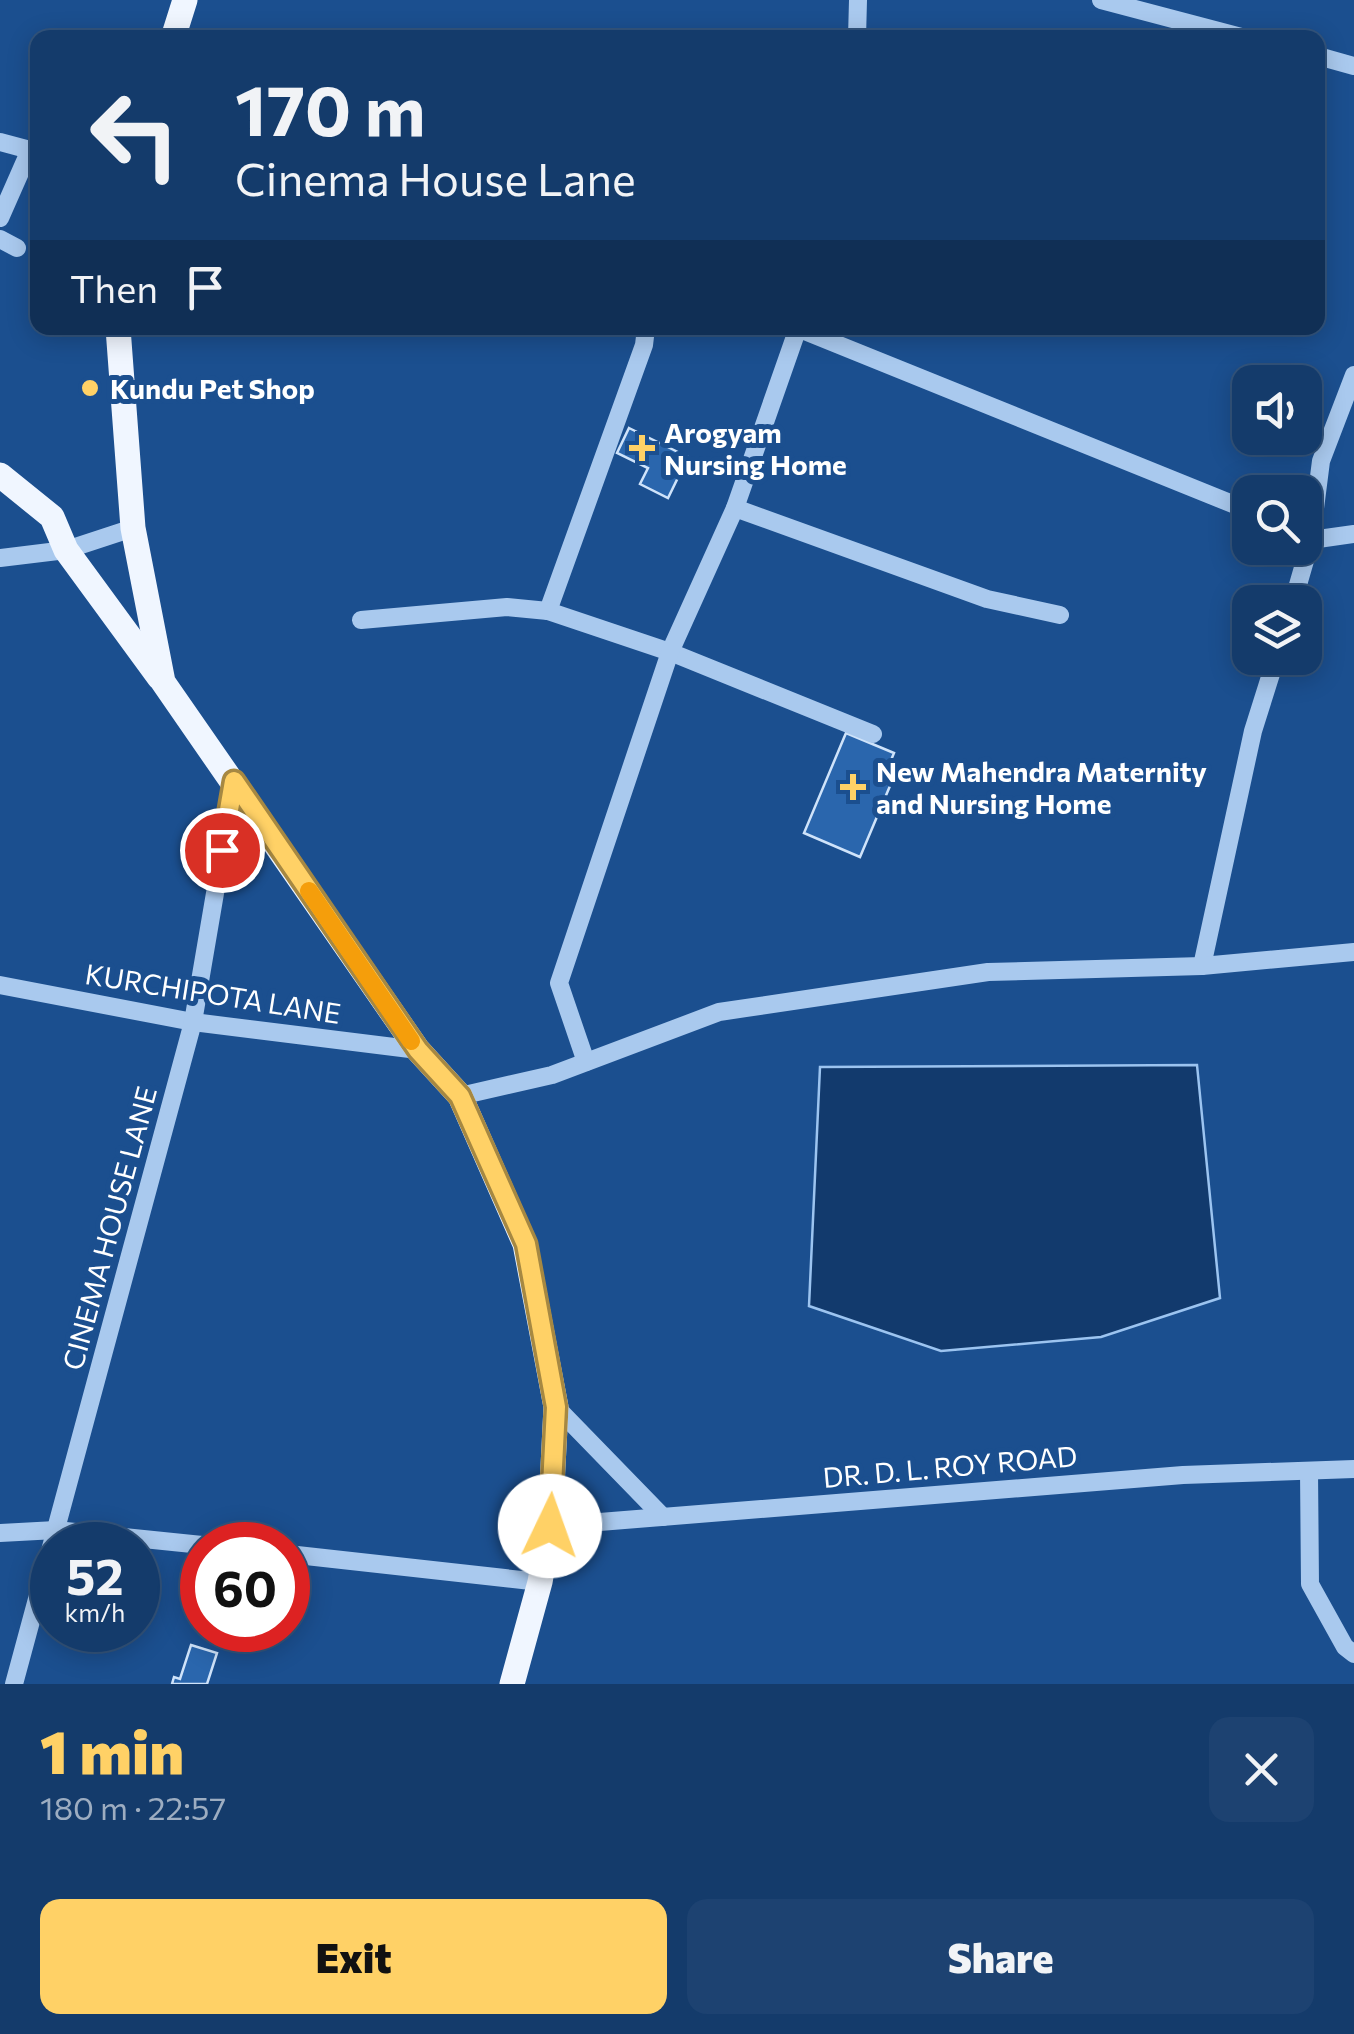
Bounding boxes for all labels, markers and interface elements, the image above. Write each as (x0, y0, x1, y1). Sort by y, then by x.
text: 170 m (235, 65, 426, 150)
icon: left (70, 70, 200, 200)
text: Cinema House Lane (235, 150, 636, 205)
icon: arrive (178, 260, 233, 315)
text: Then (70, 264, 158, 311)
map controls (1232, 365, 1322, 675)
button: sound (1232, 365, 1322, 455)
place label: Kundu Pet Shop (110, 371, 315, 405)
marker: Kundu Pet Shop (79, 377, 101, 399)
place label: Arogyam Nursing Home (664, 415, 847, 481)
marker: Arogyam Nursing Home (629, 435, 655, 461)
button: search (1232, 475, 1322, 565)
button: layers (1232, 585, 1322, 675)
place label: New Mahendra Maternity and Nursing Home (876, 754, 1207, 820)
marker: New Mahendra Maternity and Nursing Home (840, 774, 866, 800)
pin (180, 808, 265, 893)
icon: arrive (195, 823, 250, 878)
street label: KURCHIPOTA LANE (83, 956, 343, 1030)
street label: CINEMA HOUSE LANE (55, 1083, 163, 1373)
street label: DR. D. L. ROY ROAD (821, 1438, 1079, 1494)
position arrow (498, 1474, 602, 1578)
speed limit sign: 60 (180, 1522, 310, 1652)
text: 52 (66, 1544, 124, 1605)
text: km/h (65, 1597, 125, 1627)
text: 1 min (40, 1713, 184, 1786)
button: close (1209, 1717, 1314, 1822)
text: 180 m · 22:57 (40, 1787, 226, 1827)
button: Exit (40, 1899, 667, 2014)
button: Share (687, 1899, 1314, 2014)

